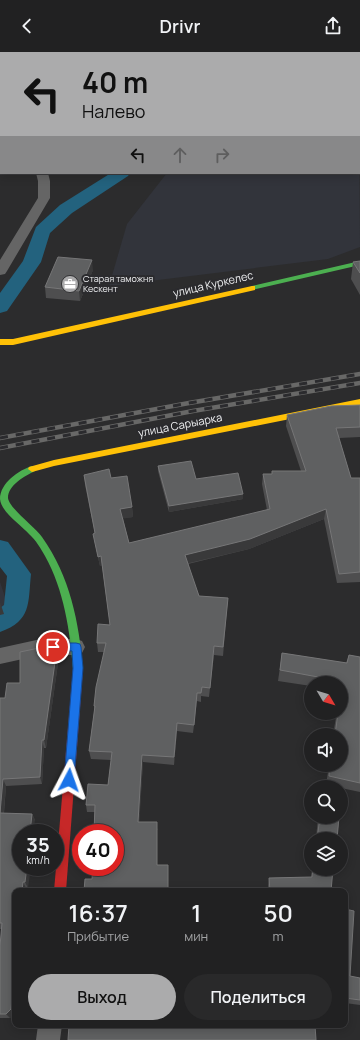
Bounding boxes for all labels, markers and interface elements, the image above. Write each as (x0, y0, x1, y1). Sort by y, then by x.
text: Drivr (160, 14, 200, 38)
icon: back (16, 15, 38, 37)
icon: share (322, 15, 344, 37)
text: 40 m (82, 63, 148, 101)
icon: left (16, 68, 68, 120)
text: Налево (82, 99, 146, 123)
icon: left (127, 144, 149, 166)
icon: ahead (169, 144, 191, 166)
icon: right (211, 144, 233, 166)
street label: улица Куркелес (171, 267, 255, 300)
place label: Старая таможня Кескент (83, 272, 153, 295)
office icon: Старая таможня Кескент (60, 274, 80, 294)
street label: улица Сарыарка (137, 409, 223, 440)
pin (36, 630, 70, 664)
icon: arrive (42, 636, 64, 658)
north arrow (304, 676, 348, 720)
map controls (304, 676, 348, 876)
button: sound (304, 728, 348, 772)
position arrow (48, 759, 90, 801)
button: search (304, 780, 348, 824)
speed limit sign: 40 (72, 824, 124, 876)
text: 35 (26, 831, 50, 858)
button: layers (304, 832, 348, 876)
text: km/h (26, 853, 50, 867)
text: 16:37 (69, 896, 128, 929)
text: 1 (191, 896, 201, 929)
text: 50 (263, 896, 293, 929)
text: Прибытие (67, 927, 129, 945)
text: мин (184, 927, 208, 945)
text: m (273, 927, 284, 945)
button: Выход (28, 974, 176, 1020)
button: Поделиться (184, 974, 332, 1020)

